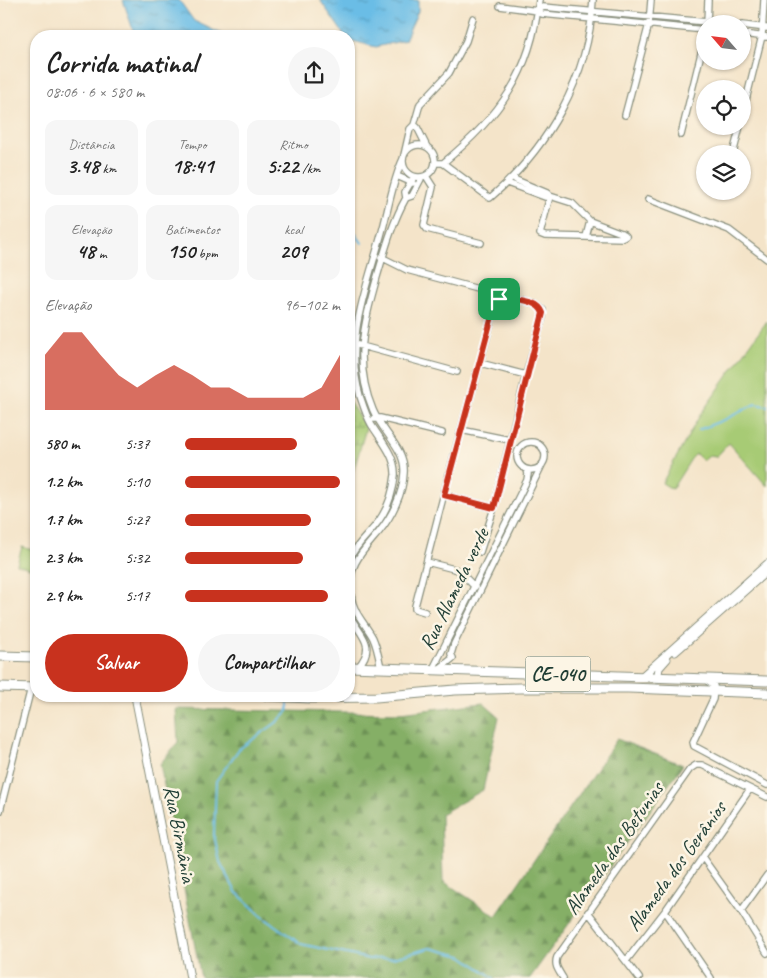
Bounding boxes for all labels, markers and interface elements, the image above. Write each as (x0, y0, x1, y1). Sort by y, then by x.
north arrow (696, 15, 751, 70)
map controls (696, 15, 751, 200)
text: Corrida matinal (45, 45, 197, 80)
button: share (288, 47, 340, 99)
button: locate (696, 80, 751, 135)
text: 08:06 · 6 × 580 m (45, 82, 144, 102)
text: Distância (69, 136, 114, 153)
text: Tempo (179, 136, 206, 153)
text: Ritmo (279, 136, 308, 153)
button: layers (696, 145, 751, 200)
text: 3.48 (67, 153, 99, 179)
text: 18:41 (172, 153, 213, 179)
text: 5:22 (267, 153, 299, 179)
text: km (99, 160, 116, 177)
text: /km (299, 160, 320, 177)
text: Elevação (71, 221, 112, 238)
text: Batimentos (165, 221, 220, 238)
text: kcal (284, 221, 303, 238)
text: 48 (76, 238, 95, 264)
text: 150 (167, 238, 195, 264)
text: 209 (279, 238, 308, 264)
text: m (95, 245, 107, 262)
text: bpm (195, 245, 218, 262)
pin (478, 278, 520, 320)
icon: arrive (485, 285, 513, 313)
text: Elevação (45, 295, 91, 315)
text: 96–102 m (284, 295, 340, 315)
text: 580 m (45, 434, 79, 454)
text: 5:37 (125, 434, 150, 454)
text: 1.2 km (45, 472, 82, 492)
text: 5:10 (125, 472, 150, 492)
text: 1.7 km (45, 510, 82, 530)
text: 5:27 (125, 510, 150, 530)
street label: Rua Alameda verde (413, 522, 496, 654)
text: 2.3 km (45, 548, 82, 568)
text: 5:32 (125, 548, 150, 568)
text: 2.9 km (45, 586, 82, 606)
text: 5:17 (125, 586, 150, 606)
button: Salvar (45, 634, 188, 692)
button: Compartilhar (198, 634, 340, 692)
road number: CE-040 (526, 656, 590, 692)
street label: Alameda das Betunias (559, 775, 670, 919)
street label: Rua Birmânia (158, 783, 202, 886)
street label: Alameda dos Gerânios (620, 794, 733, 936)

